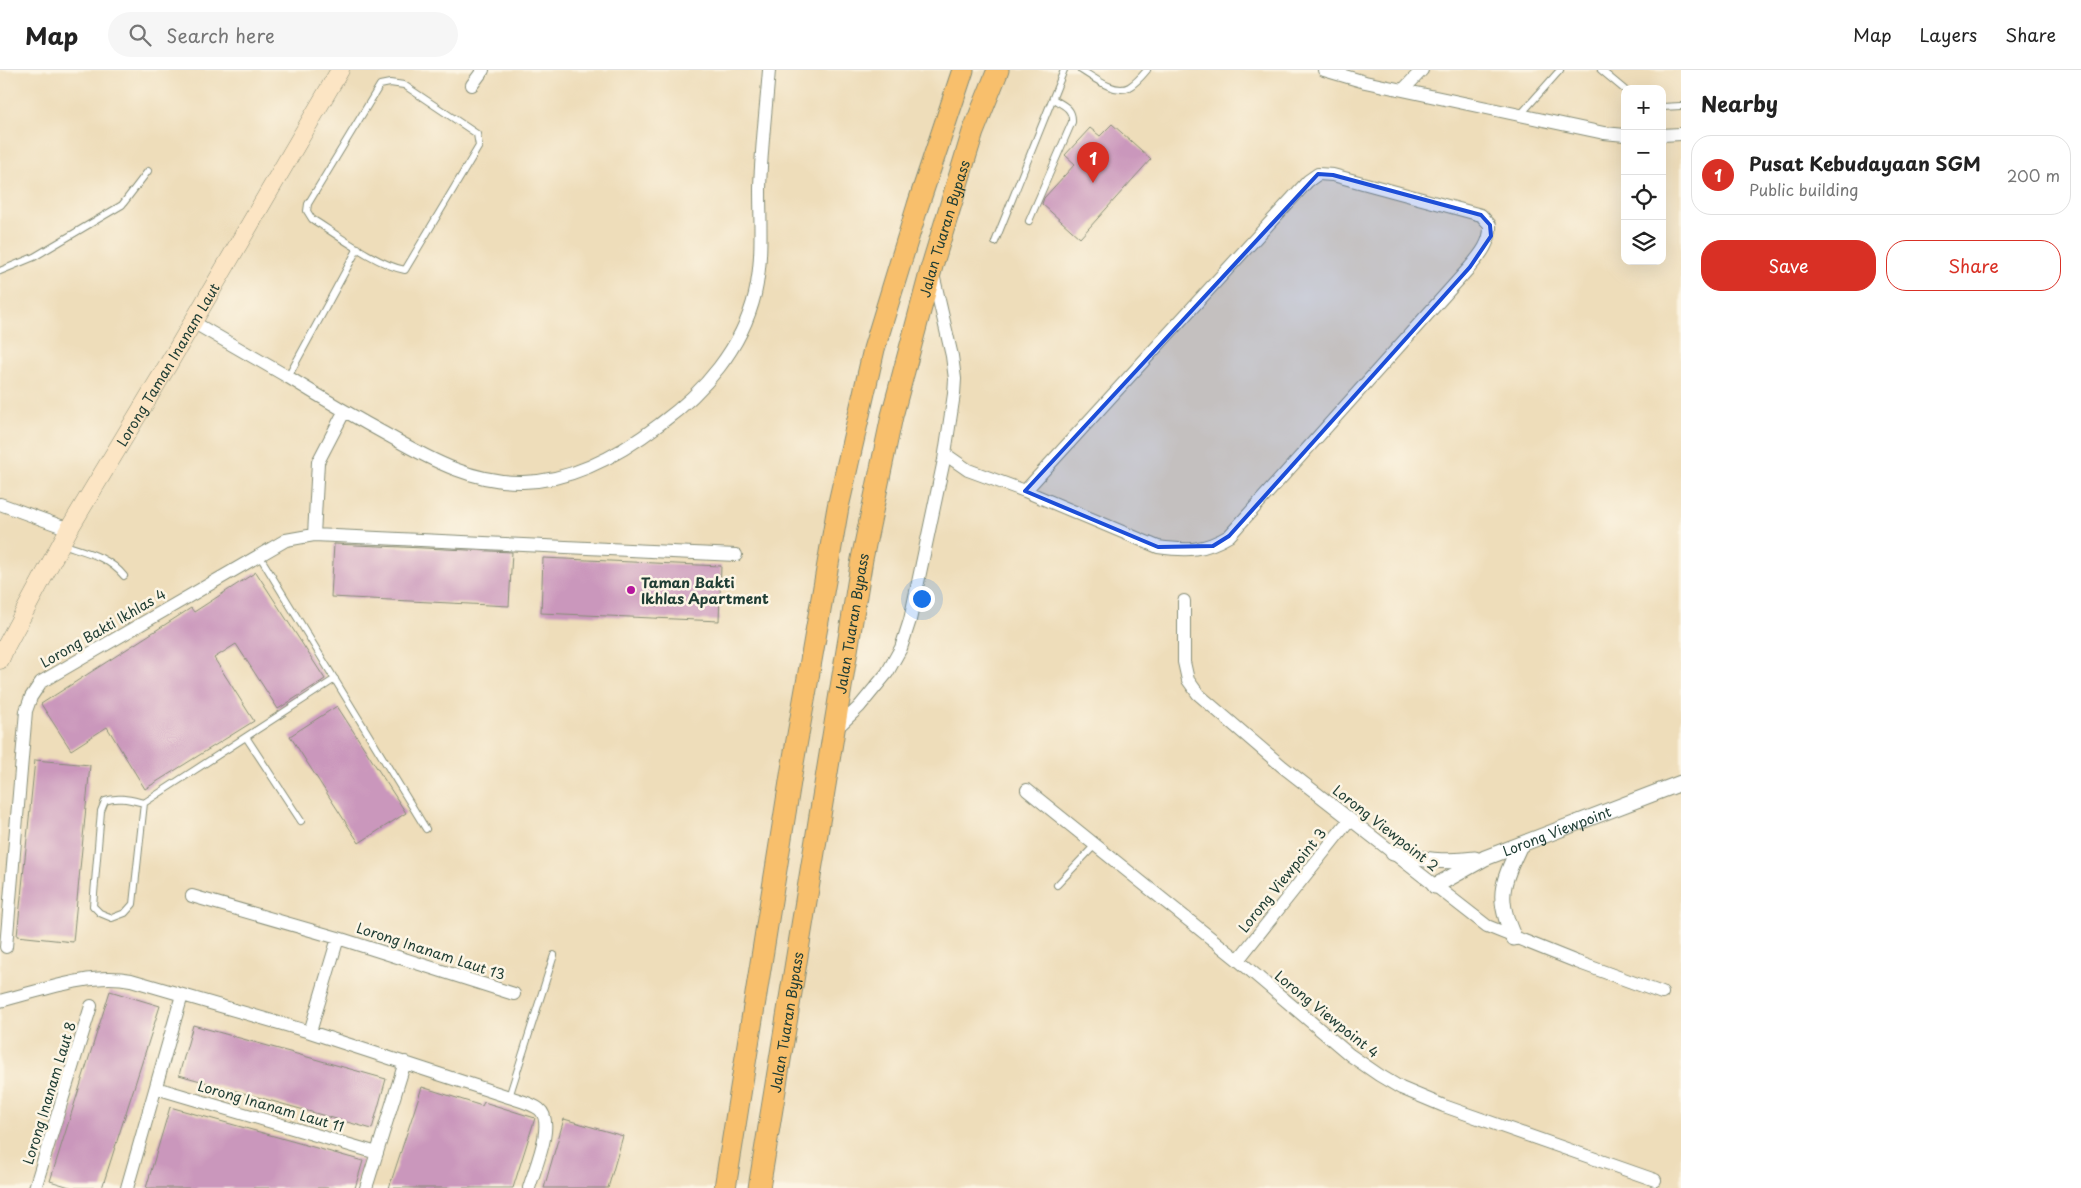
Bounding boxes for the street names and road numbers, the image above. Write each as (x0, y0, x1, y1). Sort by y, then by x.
street label: Jalan Tuaran Bypass (914, 157, 974, 300)
street label: Lorong Taman Inanam Laut (111, 278, 224, 450)
street label: Jalan Tuaran Bypass (830, 551, 874, 696)
street label: Lorong Bakti Ikhlas 4 (36, 583, 170, 673)
street label: Lorong Viewpoint 2 (1329, 780, 1444, 876)
street label: Lorong Viewpoint (1499, 800, 1614, 861)
street label: Lorong Viewpoint 3 (1233, 823, 1331, 937)
street label: Lorong Inanam Laut 13 (354, 917, 508, 985)
street label: Jalan Tuaran Bypass (764, 950, 808, 1094)
street label: Lorong Viewpoint 4 (1270, 965, 1384, 1063)
street label: Lorong Inanam Laut 8 (17, 1019, 81, 1167)
street label: Lorong Inanam Laut 11 (195, 1075, 347, 1137)

